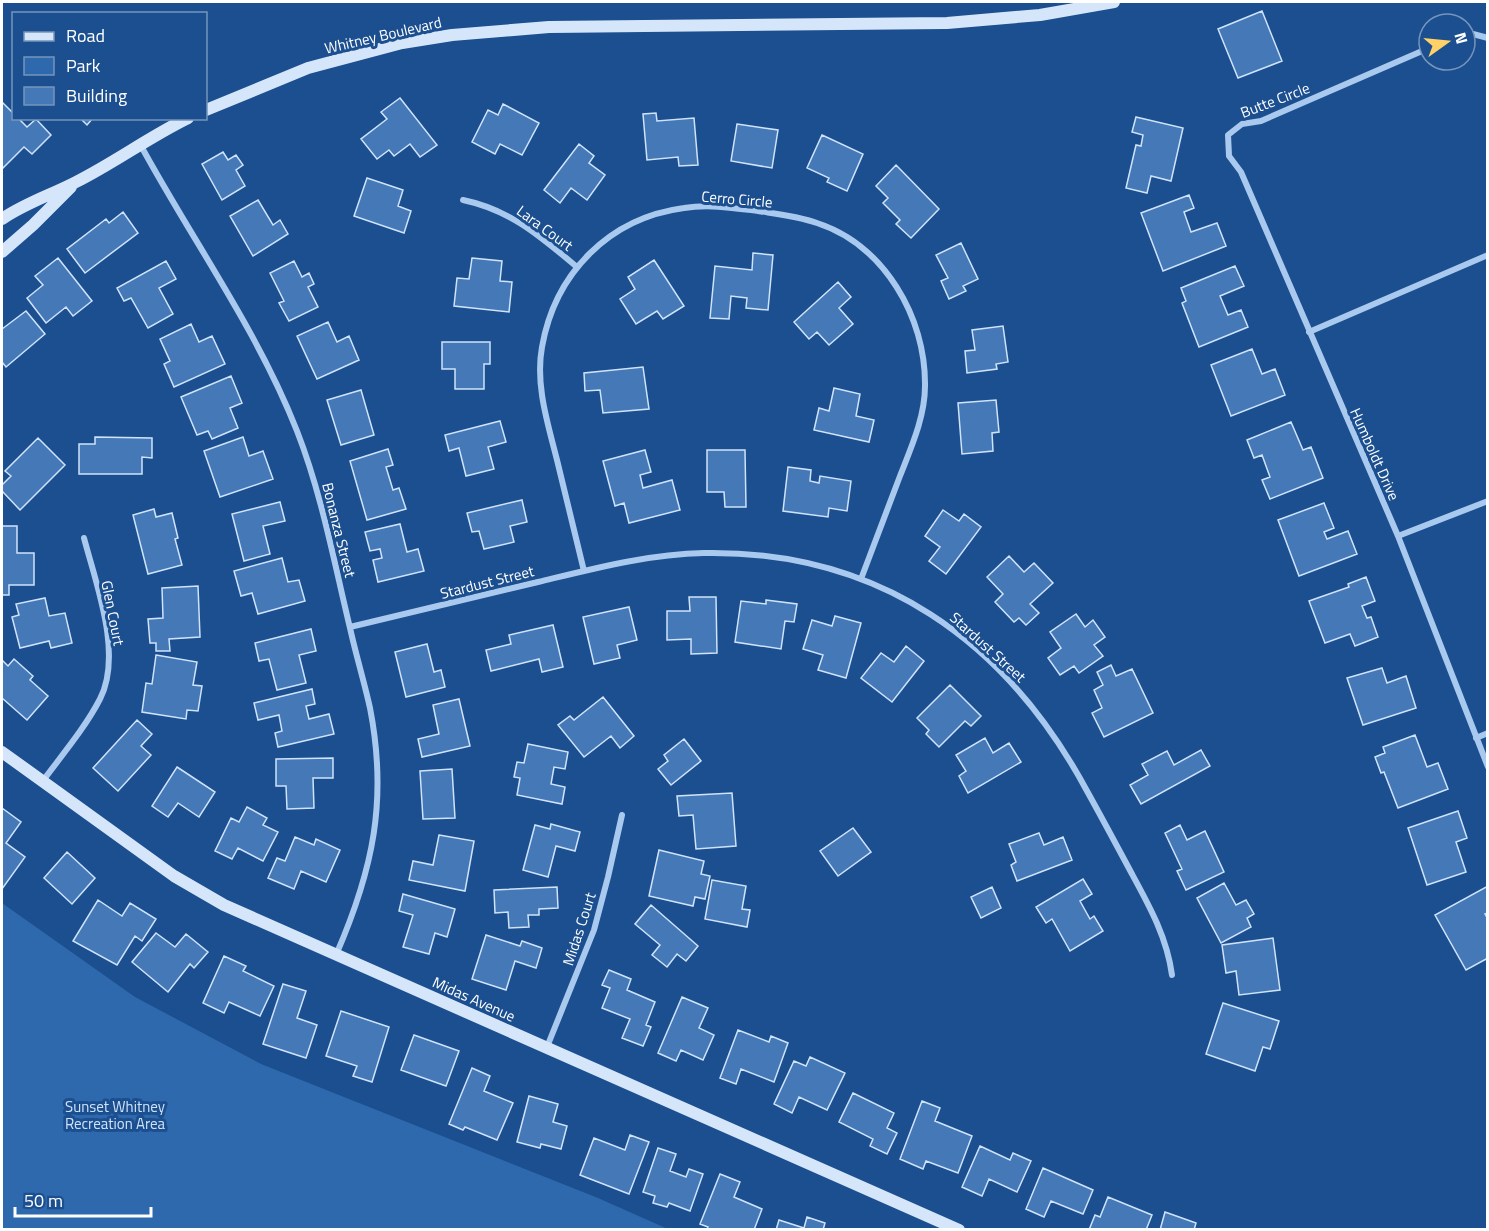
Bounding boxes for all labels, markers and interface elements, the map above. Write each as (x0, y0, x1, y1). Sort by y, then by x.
street label: Whitney Boulevard (322, 10, 444, 60)
legend (12, 12, 207, 120)
north arrow (1417, 12, 1477, 72)
text: Road (66, 22, 105, 49)
text: N (1448, 30, 1475, 47)
text: Park (66, 52, 101, 79)
street label: Butte Circle (1237, 76, 1313, 124)
text: Building (66, 82, 127, 109)
street label: Cerro Circle (701, 184, 773, 214)
street label: Lara Court (512, 200, 579, 257)
street label: Humboldt Drive (1344, 404, 1406, 504)
street label: Bonanza Street (316, 480, 362, 581)
street label: Stardust Street (438, 559, 537, 605)
street label: Glen Court (95, 578, 131, 648)
street label: Stardust Street (945, 606, 1032, 688)
street label: Midas Court (556, 889, 602, 969)
street label: Midas Avenue (429, 970, 519, 1028)
park label: Sunset Whitney Recreation Area (65, 1095, 166, 1135)
scale bar (15, 1180, 152, 1218)
text: 50 m (24, 1187, 63, 1214)

